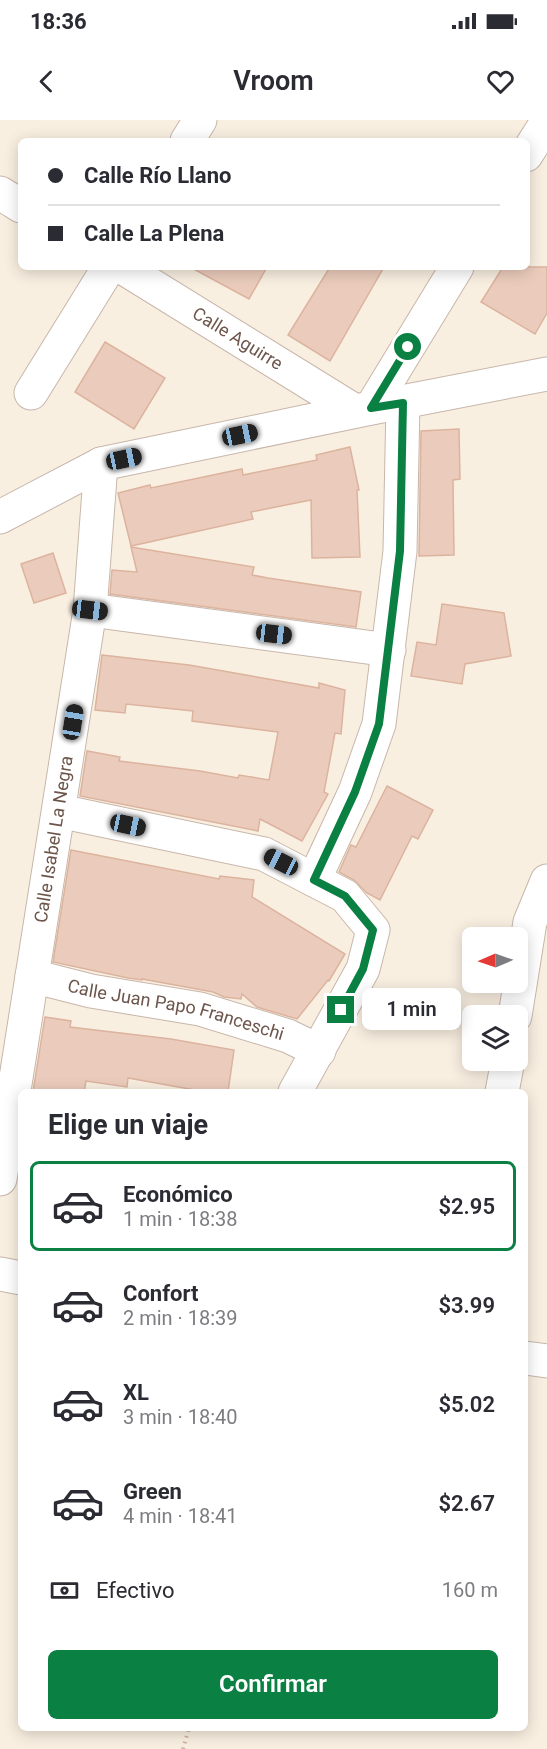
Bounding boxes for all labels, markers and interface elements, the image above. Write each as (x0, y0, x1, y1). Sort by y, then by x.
text: 18:36 (30, 9, 87, 34)
icon: back (30, 65, 63, 98)
text: Vroom (233, 65, 314, 97)
icon: heart (484, 65, 517, 98)
text: Calle Río Llano (84, 163, 231, 188)
text: Calle La Plena (84, 221, 224, 246)
street label: Calle Aguirre (189, 302, 287, 374)
route start (394, 333, 421, 360)
car (221, 422, 259, 448)
car (105, 446, 143, 472)
car (71, 599, 109, 621)
car (255, 623, 293, 645)
car (61, 703, 85, 741)
street label: Calle Isabel La Negra (30, 754, 77, 924)
car (109, 812, 147, 838)
car (261, 846, 301, 878)
north arrow (462, 927, 528, 993)
map controls (462, 927, 528, 1071)
street label: Calle Juan Papo Franceschi (66, 975, 287, 1044)
callout: 1 min (362, 989, 461, 1031)
route end (327, 996, 354, 1023)
text: 1 min (386, 997, 437, 1021)
button: layers (462, 1005, 528, 1071)
text: Elige un viaje (48, 1109, 208, 1141)
icon: car (51, 1179, 105, 1233)
text: Económico (123, 1182, 233, 1207)
text: $2.95 (438, 1194, 495, 1219)
text: 1 min · 18:38 (123, 1207, 238, 1231)
icon: car (51, 1278, 105, 1332)
text: Confort (123, 1281, 198, 1306)
text: $3.99 (438, 1293, 495, 1318)
text: 2 min · 18:39 (123, 1306, 238, 1330)
icon: car (51, 1377, 105, 1431)
text: XL (123, 1380, 149, 1405)
text: $5.02 (438, 1392, 495, 1417)
text: 3 min · 18:40 (123, 1405, 238, 1429)
icon: car (51, 1476, 105, 1530)
text: Green (123, 1479, 182, 1504)
text: $2.67 (438, 1491, 495, 1516)
text: 4 min · 18:41 (123, 1504, 238, 1528)
icon: cash (48, 1574, 81, 1607)
text: Efectivo (96, 1578, 174, 1603)
text: 160 m (442, 1578, 498, 1602)
button: Confirmar (48, 1650, 498, 1719)

